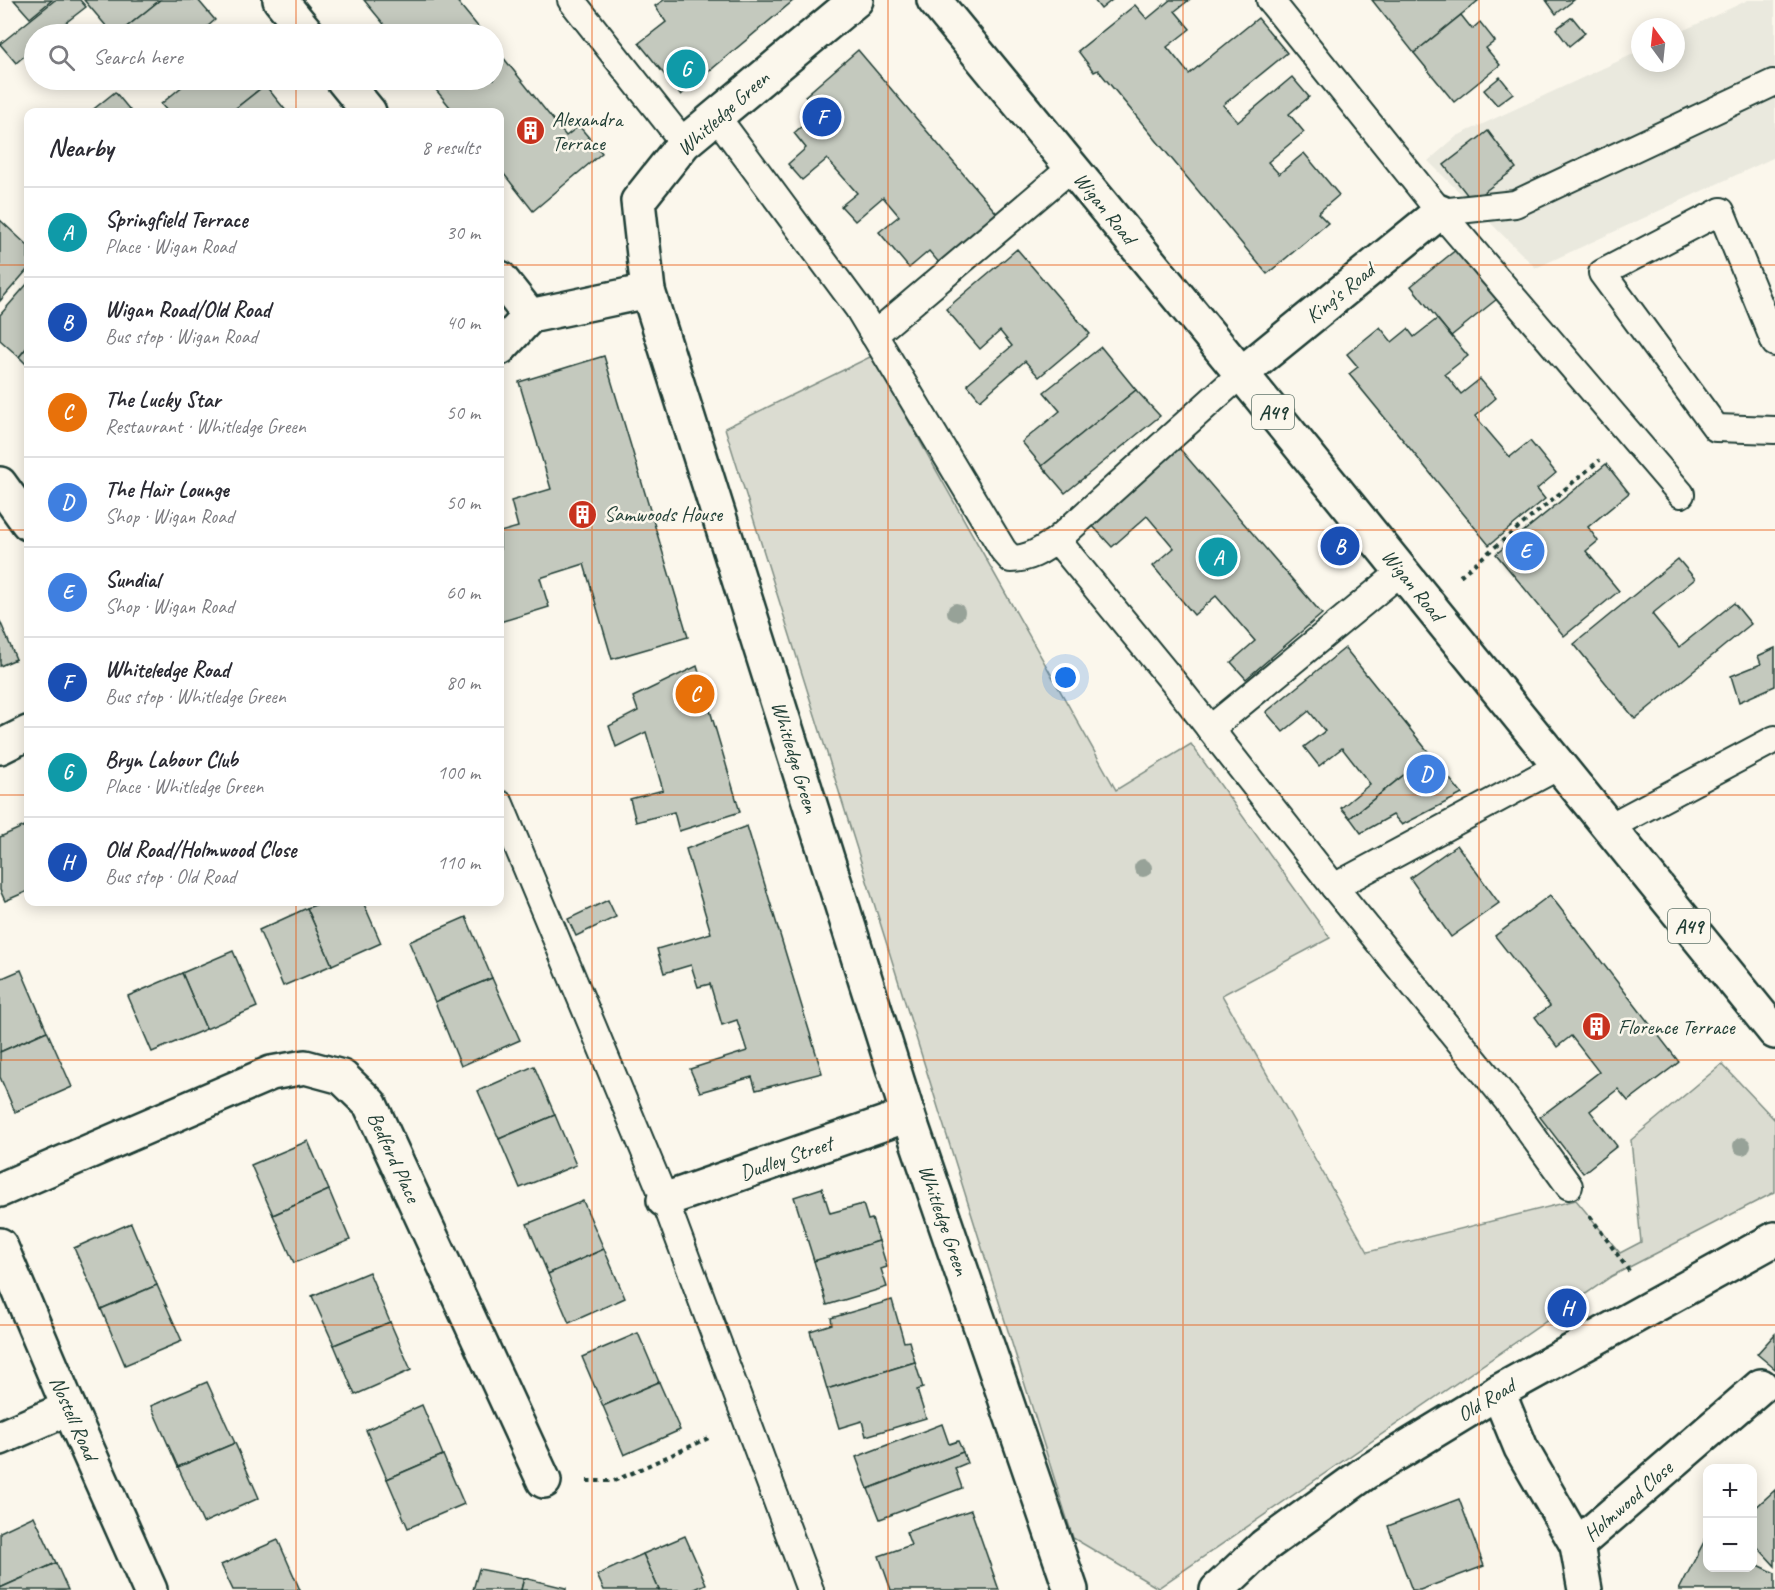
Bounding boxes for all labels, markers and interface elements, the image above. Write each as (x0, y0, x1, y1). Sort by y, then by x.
north arrow (1631, 18, 1685, 72)
search box (24, 24, 504, 90)
icon: search (45, 41, 78, 74)
text: Search here (93, 43, 183, 71)
pin: G (666, 46, 706, 92)
street label: Whitledge Green (672, 65, 774, 161)
pin: F (802, 94, 842, 140)
place label: Alexandra Terrace (552, 106, 625, 156)
building icon: Alexandra Terrace (515, 115, 547, 147)
text: Nearby (48, 131, 113, 164)
text: 8 results (421, 135, 480, 160)
street label: Wigan Road (1068, 167, 1144, 251)
text: Springfield Terrace (105, 206, 248, 234)
text: A (62, 220, 73, 245)
text: 30 m (446, 220, 480, 245)
text: Place · Wigan Road (105, 234, 235, 259)
street label: King's Road (1300, 255, 1383, 329)
text: Wigan Road/Old Road (105, 296, 270, 324)
text: B (62, 310, 73, 335)
text: 40 m (446, 310, 480, 335)
text: Bus stop · Wigan Road (105, 324, 257, 349)
text: The Lucky Star (105, 386, 221, 414)
road number: A49 (1252, 395, 1294, 429)
text: C (63, 400, 72, 425)
text: 50 m (446, 400, 480, 425)
text: Restaurant · Whitledge Green (105, 414, 306, 439)
text: The Hair Lounge (105, 476, 229, 504)
text: D (62, 490, 73, 515)
text: 50 m (446, 490, 480, 515)
building icon: Samwoods House (567, 498, 599, 530)
place label: Samwoods House (604, 501, 723, 527)
text: Shop · Wigan Road (105, 504, 234, 529)
pin: B (1320, 524, 1360, 568)
pin: E (1506, 528, 1544, 574)
pin: A (1198, 534, 1238, 580)
street label: Wigan Road (1376, 544, 1452, 628)
text: Sundial (105, 566, 160, 594)
text: E (62, 580, 73, 605)
text: 60 m (446, 580, 480, 605)
text: Shop · Wigan Road (105, 594, 234, 619)
text: Whiteledge Road (105, 656, 229, 684)
your location (1051, 663, 1080, 692)
text: F (63, 670, 72, 695)
text: 80 m (446, 670, 480, 695)
pin: C (676, 672, 714, 716)
text: Bus stop · Whitledge Green (105, 684, 286, 709)
street label: Whitledge Green (766, 698, 824, 816)
text: Bryn Labour Club (105, 746, 238, 774)
pin: D (1406, 752, 1446, 796)
text: G (63, 760, 72, 785)
text: 100 m (437, 760, 480, 785)
text: Place · Whitledge Green (105, 774, 263, 799)
text: Old Road/Holmwood Close (105, 836, 296, 864)
text: H (62, 850, 73, 875)
text: 110 m (437, 850, 480, 875)
text: Bus stop · Old Road (105, 864, 236, 889)
road number: A49 (1668, 909, 1710, 943)
building icon: Florence Terrace (1581, 1011, 1613, 1043)
place label: Florence Terrace (1618, 1014, 1736, 1040)
street label: Bedford Place (362, 1108, 427, 1208)
street label: Dudley Street (736, 1129, 839, 1186)
street label: Whitledge Green (913, 1161, 975, 1279)
pin: H (1548, 1286, 1586, 1330)
street label: Old Road (1452, 1371, 1522, 1427)
street label: Nostell Road (44, 1372, 106, 1467)
street label: Holmwood Close (1578, 1454, 1679, 1547)
map controls (1703, 1464, 1757, 1572)
button: + (1703, 1464, 1757, 1518)
button: − (1703, 1518, 1757, 1572)

